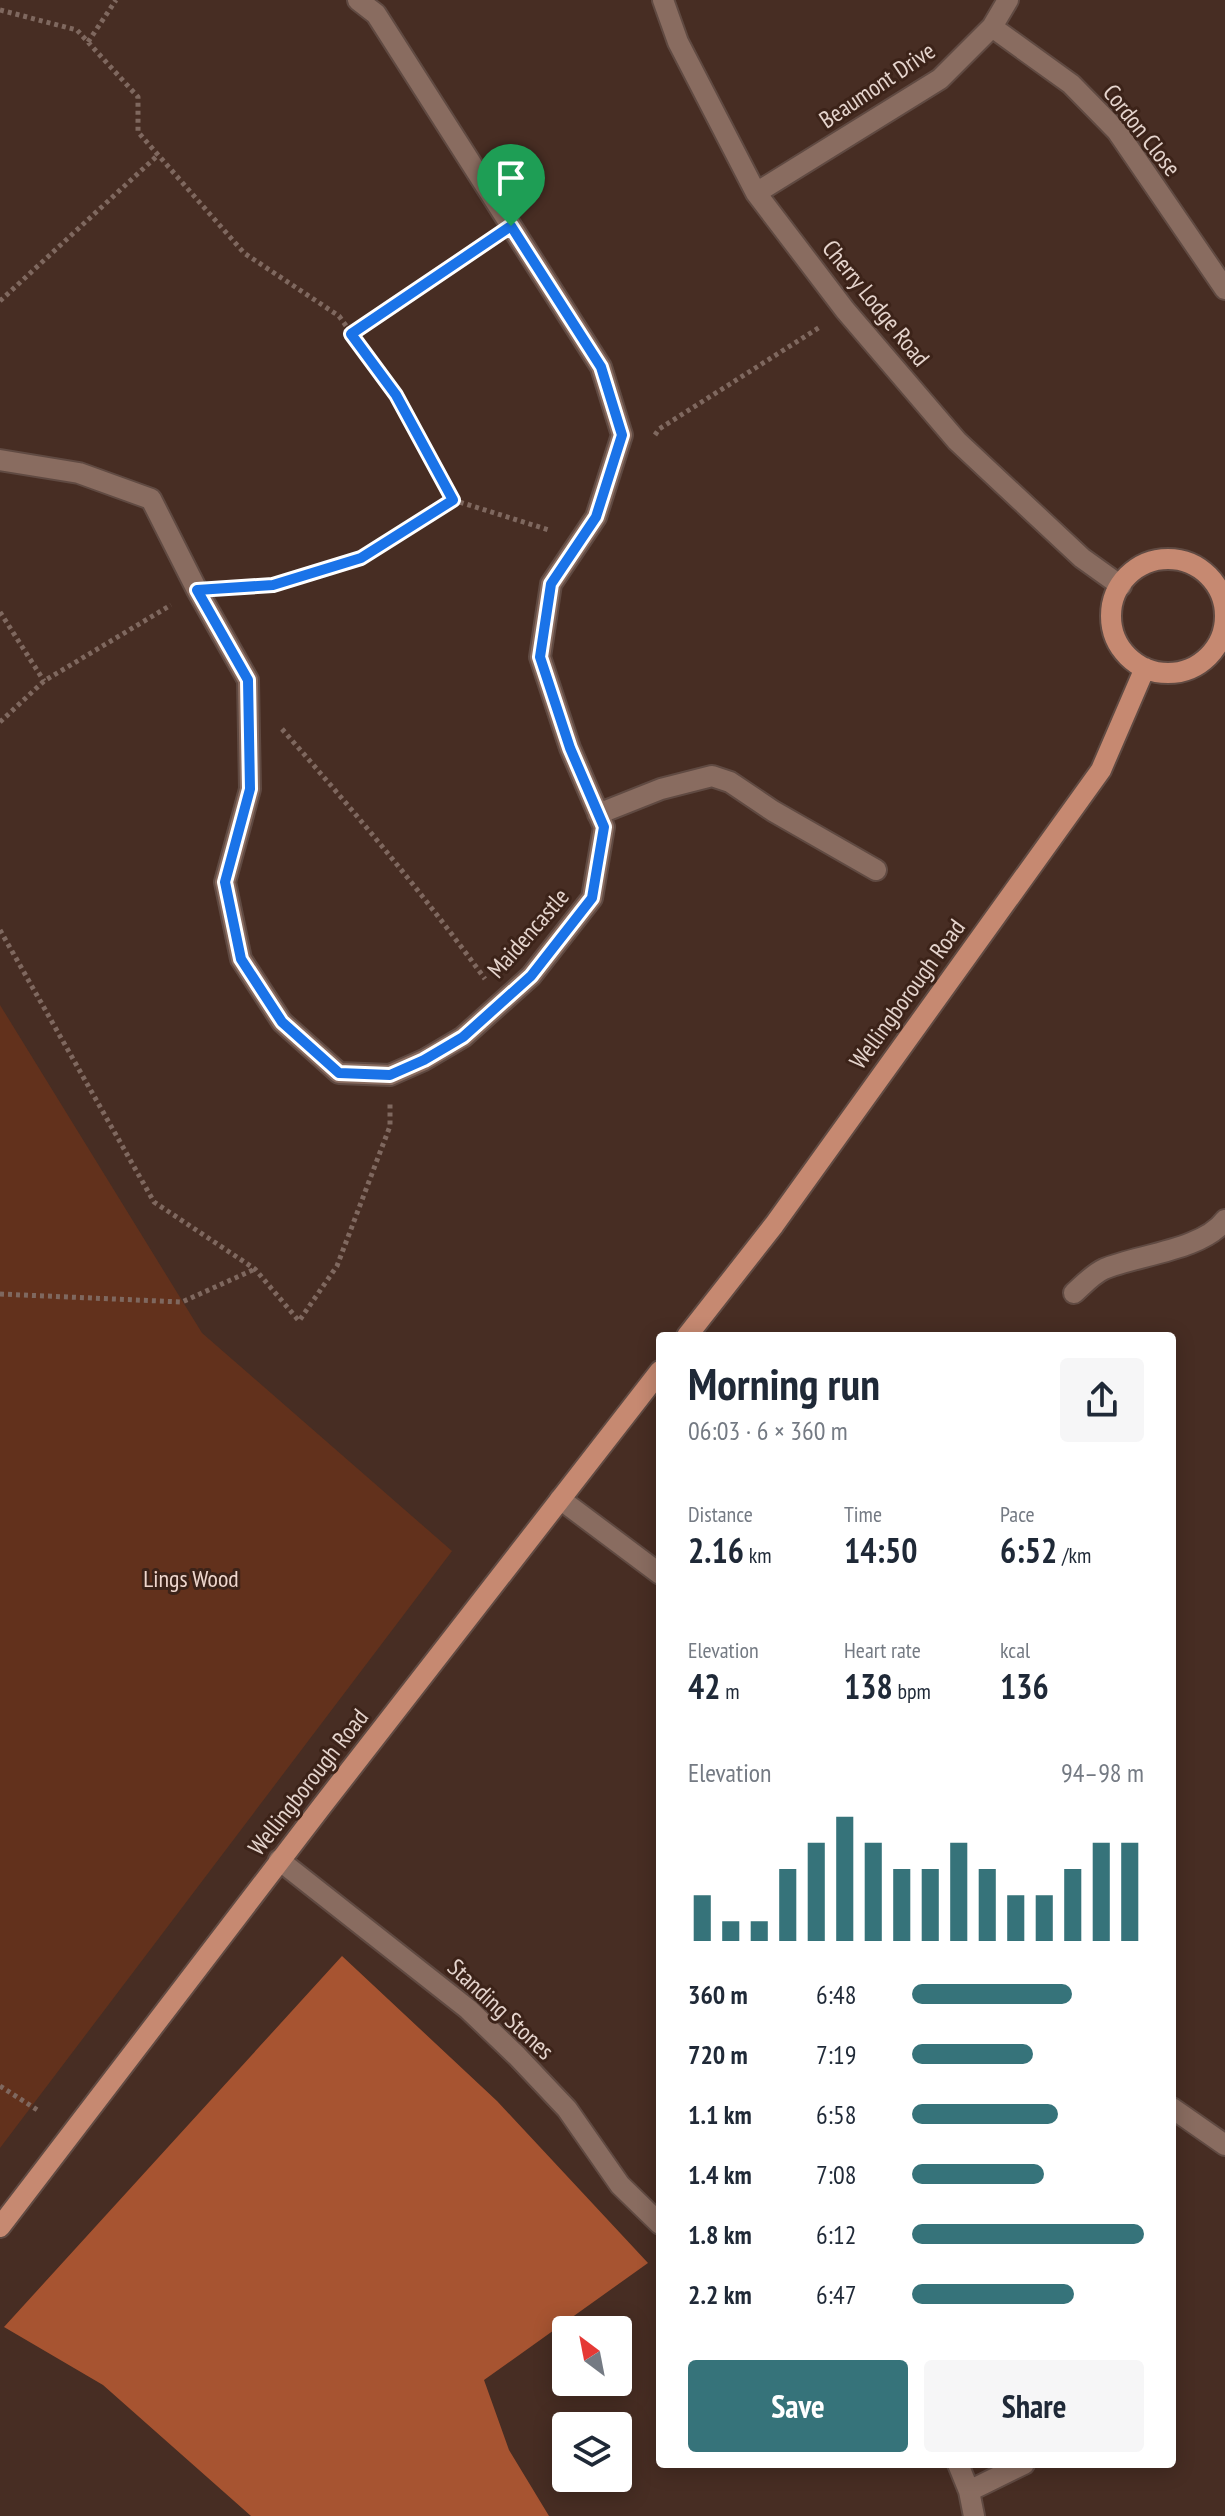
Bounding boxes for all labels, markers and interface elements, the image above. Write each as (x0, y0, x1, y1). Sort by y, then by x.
street label: Beaumont Drive (813, 35, 941, 135)
street label: Cordon Close (1096, 78, 1188, 182)
pin (477, 144, 545, 226)
icon: arrive (489, 156, 533, 200)
street label: Cherry Lodge Road (815, 233, 937, 373)
street label: Maidencastle (480, 882, 576, 984)
street label: Wellingborough Road (842, 913, 972, 1075)
text: Morning run (688, 1355, 880, 1412)
button: share (1060, 1358, 1144, 1442)
text: 06:03 · 6 × 360 m (688, 1414, 848, 1447)
text: Distance (688, 1500, 753, 1528)
text: Time (844, 1500, 882, 1528)
text: Pace (1000, 1500, 1035, 1528)
text: 2.16 (688, 1528, 744, 1572)
text: 14:50 (844, 1528, 918, 1572)
text: 6:52 (1000, 1528, 1057, 1572)
text: km (744, 1541, 772, 1569)
text: /km (1057, 1541, 1091, 1569)
park label: Lings Wood (143, 1563, 239, 1594)
text: Elevation (688, 1636, 759, 1664)
text: Heart rate (844, 1636, 921, 1664)
text: kcal (1000, 1636, 1030, 1664)
text: 42 (688, 1664, 721, 1708)
text: 138 (844, 1664, 893, 1708)
text: 136 (1000, 1664, 1049, 1708)
text: m (721, 1677, 740, 1705)
text: bpm (893, 1677, 931, 1705)
street label: Wellingborough Road (241, 1702, 375, 1862)
text: Elevation (688, 1756, 771, 1789)
text: 94–98 m (1061, 1756, 1144, 1789)
street label: Standing Stones (441, 1952, 561, 2066)
text: 360 m (688, 1978, 748, 2011)
text: 6:48 (816, 1978, 856, 2011)
text: 720 m (688, 2038, 748, 2071)
text: 7:19 (816, 2038, 856, 2071)
text: 1.1 km (688, 2098, 752, 2131)
text: 6:58 (816, 2098, 856, 2131)
text: 1.4 km (688, 2158, 752, 2191)
text: 7:08 (816, 2158, 856, 2191)
text: 1.8 km (688, 2218, 752, 2251)
text: 6:12 (816, 2218, 856, 2251)
text: 2.2 km (688, 2278, 752, 2311)
text: 6:47 (816, 2278, 856, 2311)
north arrow (552, 2316, 632, 2396)
map controls (552, 2316, 632, 2492)
button: Save (688, 2360, 908, 2452)
button: Share (924, 2360, 1144, 2452)
button: layers (552, 2412, 632, 2492)

